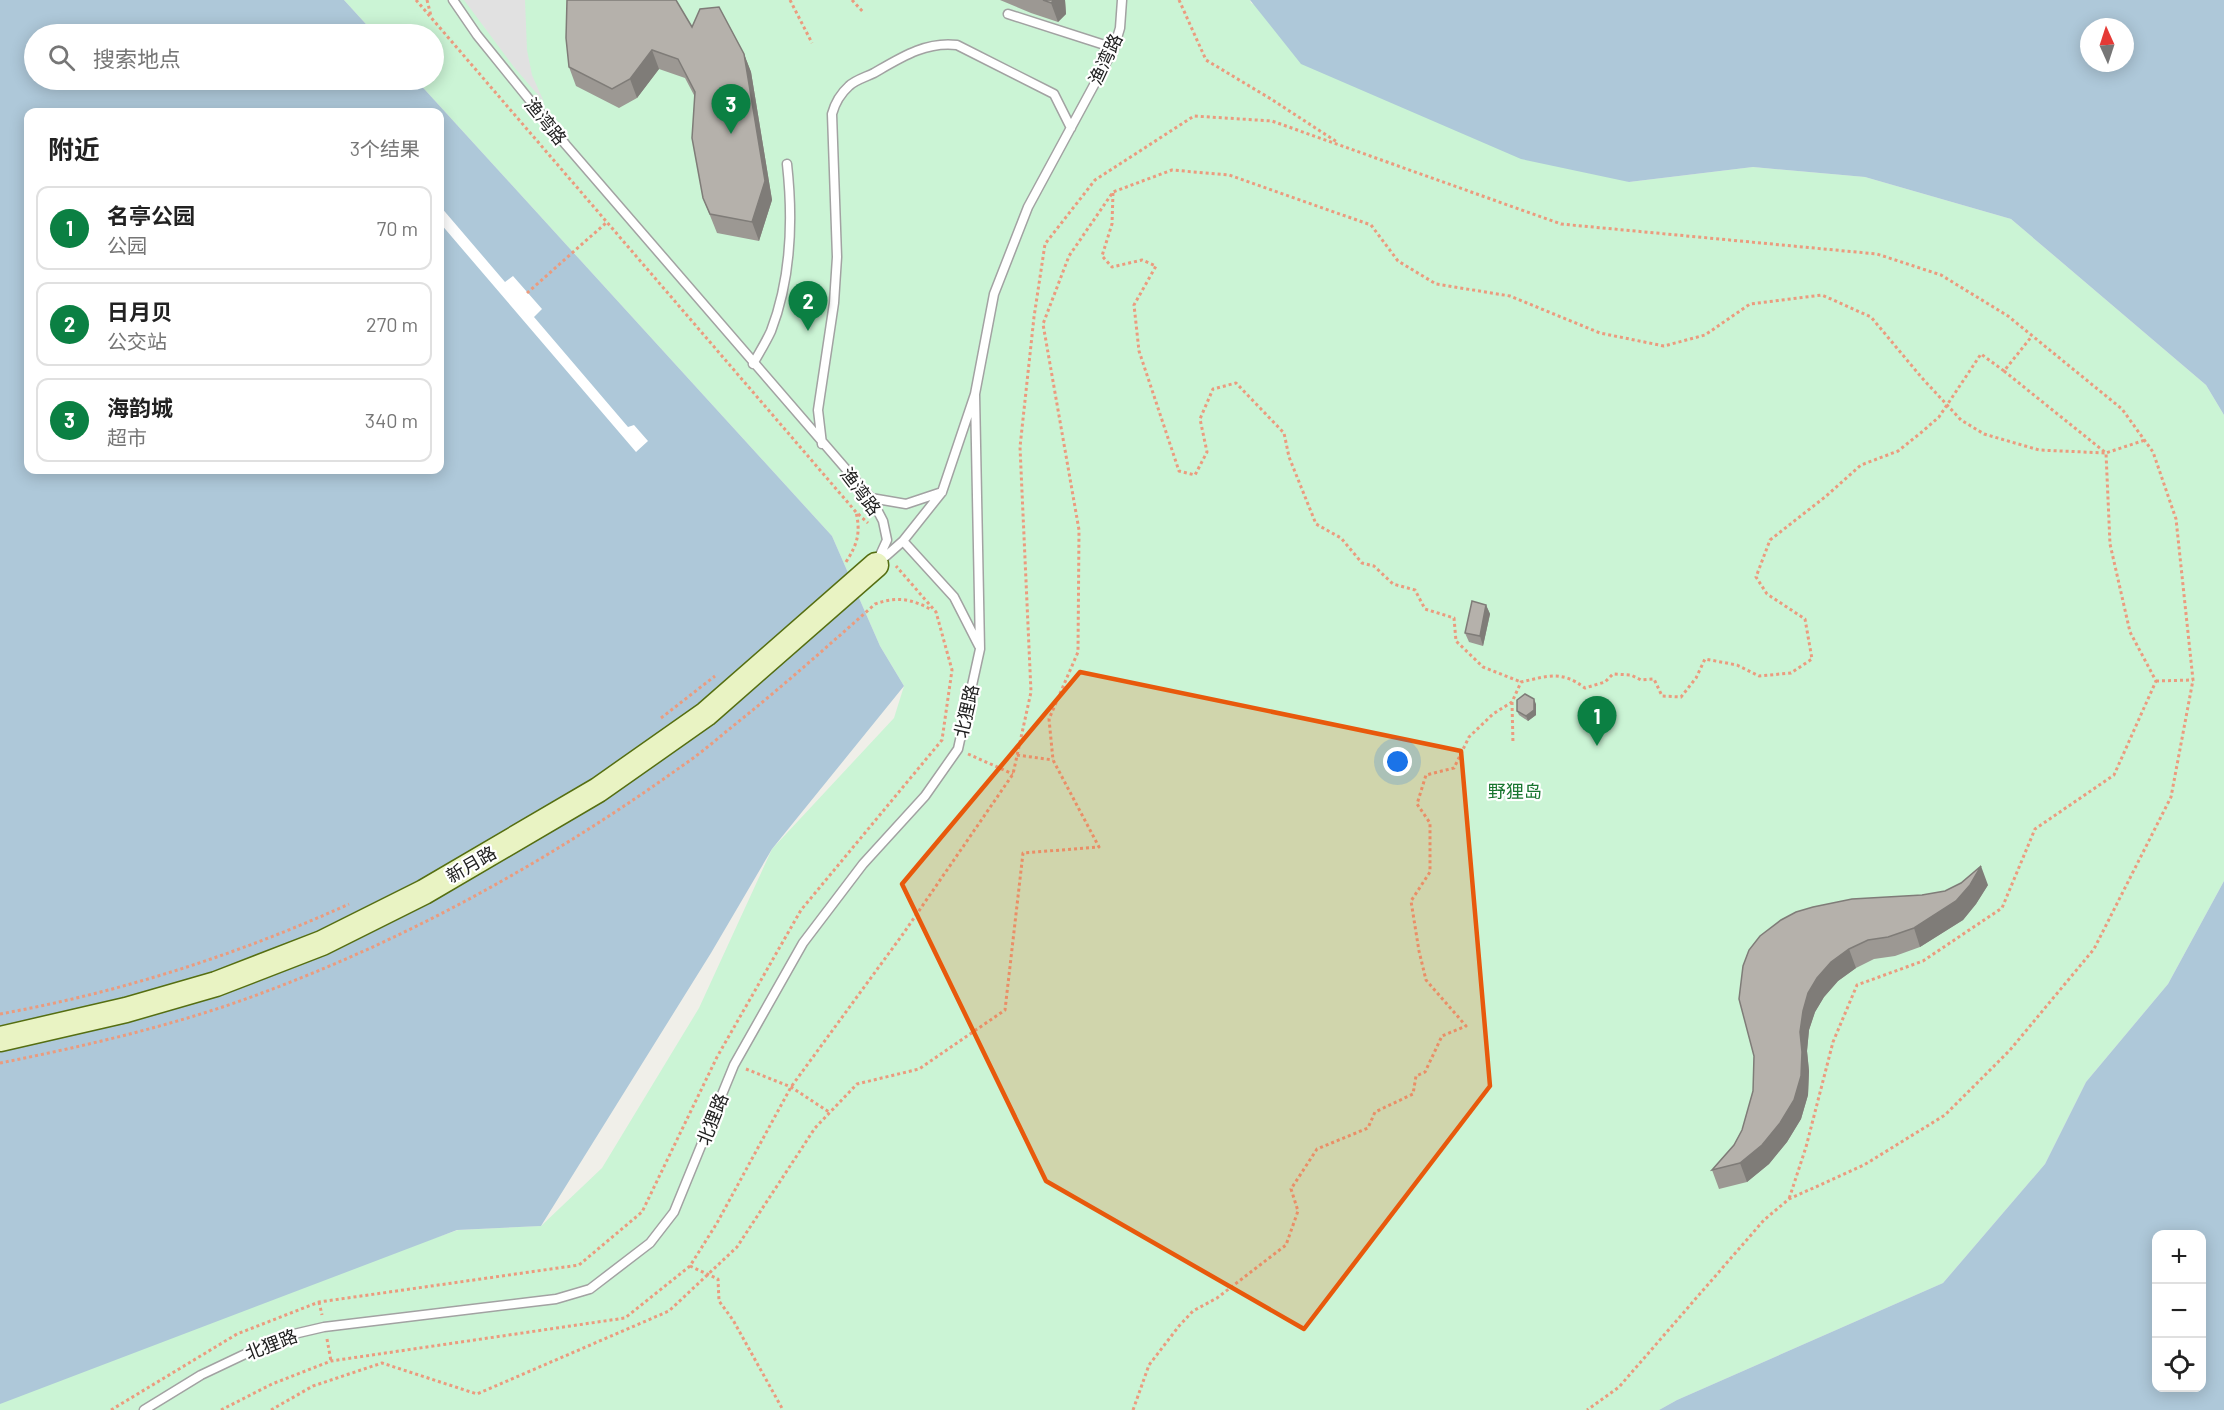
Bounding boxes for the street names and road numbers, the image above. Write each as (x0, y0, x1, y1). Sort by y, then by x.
street label: 渔湾路 (1084, 30, 1126, 88)
street label: 渔湾路 (520, 93, 572, 149)
street label: 渔湾路 (836, 463, 886, 519)
street label: 北狸路 (949, 682, 983, 740)
street label: 新月路 (442, 841, 500, 887)
street label: 北狸路 (692, 1090, 732, 1148)
street label: 北狸路 (242, 1324, 300, 1364)

